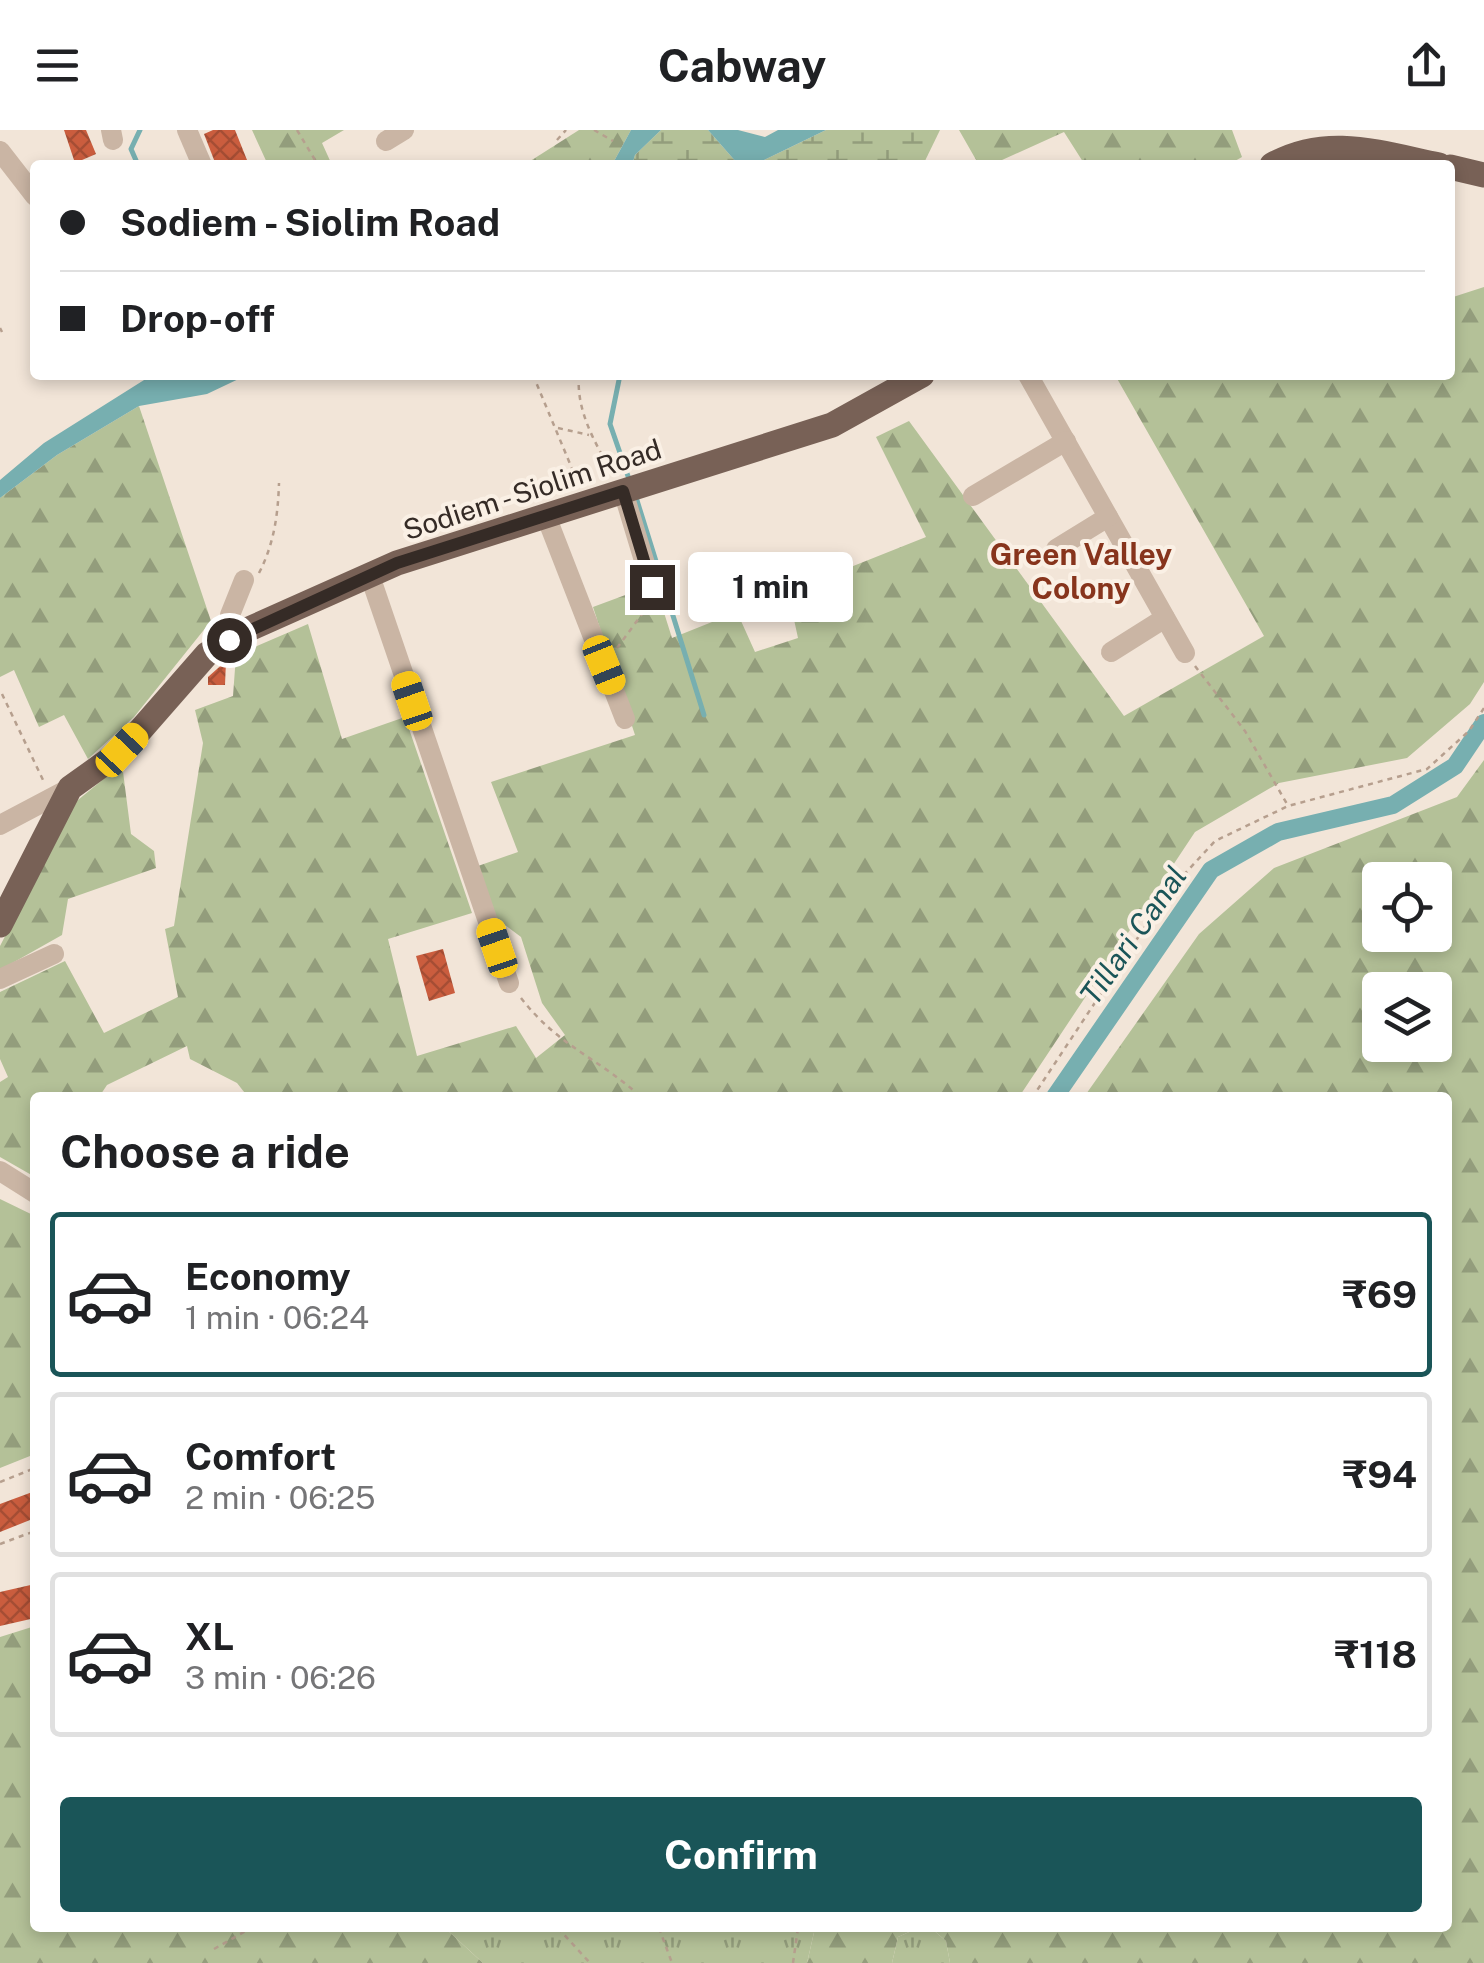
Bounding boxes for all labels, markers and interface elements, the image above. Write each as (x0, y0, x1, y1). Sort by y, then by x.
icon: menu (30, 38, 85, 93)
icon: share (1399, 38, 1454, 93)
text: Cabway (658, 39, 826, 92)
text: Sodiem - Siolim Road (120, 200, 500, 245)
text: Drop-off (120, 296, 275, 341)
street label: Sodiem - Siolim Road (399, 432, 665, 546)
district label: Green Valley Colony (990, 536, 1172, 606)
callout: 1 min (687, 552, 852, 622)
route end (630, 565, 675, 610)
text: 1 min (732, 568, 809, 605)
route start (207, 618, 252, 663)
car (579, 632, 629, 698)
car (388, 668, 436, 734)
car (91, 718, 153, 782)
water label: Tillari Canal (1072, 859, 1194, 1011)
map controls (1362, 862, 1452, 1062)
button: locate (1362, 862, 1452, 952)
car (473, 915, 521, 981)
button: layers (1362, 972, 1452, 1062)
text: Choose a ride (60, 1125, 350, 1178)
icon: car (65, 1250, 155, 1340)
text: Economy (185, 1254, 351, 1299)
text: ₹69 (1343, 1272, 1417, 1317)
text: 1 min · 06:24 (185, 1299, 369, 1336)
icon: car (65, 1430, 155, 1520)
text: Comfort (185, 1434, 336, 1479)
text: ₹94 (1343, 1452, 1417, 1497)
text: 2 min · 06:25 (185, 1479, 376, 1516)
icon: car (65, 1610, 155, 1700)
text: XL (185, 1614, 234, 1659)
text: ₹118 (1335, 1632, 1417, 1677)
text: 3 min · 06:26 (185, 1659, 376, 1696)
button: Confirm (60, 1797, 1422, 1912)

